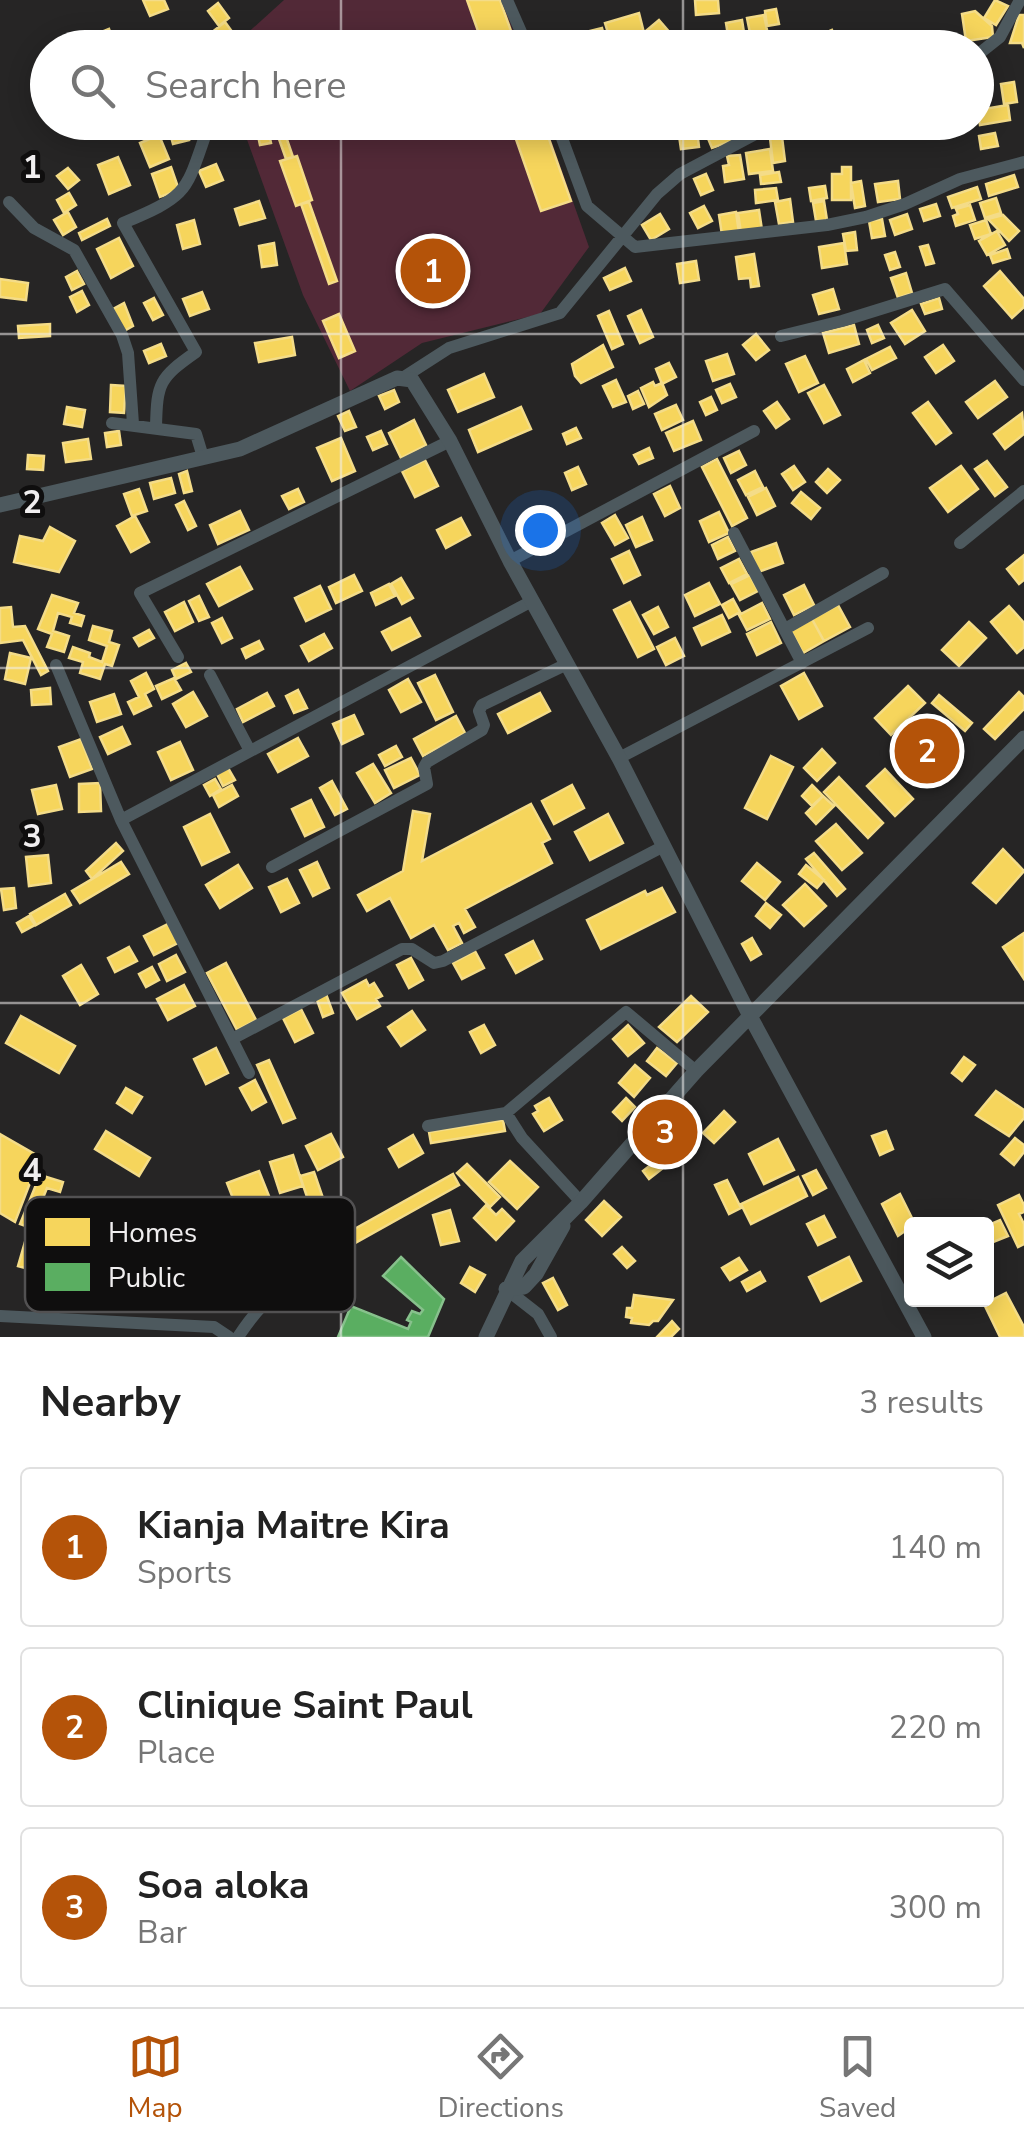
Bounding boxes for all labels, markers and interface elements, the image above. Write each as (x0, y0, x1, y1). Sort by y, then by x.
search box (30, 30, 994, 140)
icon: search (65, 58, 120, 113)
text: Search here (145, 60, 346, 111)
text: 1 (22, 146, 42, 189)
pin: 1 (400, 234, 466, 308)
text: 2 (22, 481, 42, 524)
your location (515, 505, 566, 556)
pin: 2 (894, 714, 960, 788)
text: 3 (22, 815, 42, 858)
pin: 3 (632, 1094, 698, 1170)
text: 4 (22, 1149, 42, 1192)
legend (25, 1197, 355, 1312)
text: Homes (108, 1214, 197, 1252)
map controls (904, 1217, 994, 1307)
button: layers (904, 1217, 994, 1307)
text: Public (108, 1259, 185, 1297)
text: Nearby (40, 1374, 181, 1431)
text: 3 results (859, 1381, 984, 1424)
text: Kianja Maitre Kira (137, 1500, 450, 1551)
text: 1 (65, 1526, 84, 1569)
text: 140 m (889, 1526, 982, 1569)
text: Sports (137, 1551, 232, 1594)
text: Clinique Saint Paul (137, 1680, 473, 1731)
text: 2 (65, 1706, 84, 1749)
text: 220 m (889, 1706, 982, 1749)
text: Place (137, 1731, 215, 1774)
text: Soa aloka (137, 1860, 309, 1911)
text: 3 (65, 1886, 84, 1929)
text: 300 m (889, 1886, 982, 1929)
text: Bar (137, 1911, 187, 1954)
tab: Map (128, 2029, 183, 2127)
tab: Directions (438, 2029, 564, 2127)
tab: Saved (819, 2029, 896, 2127)

